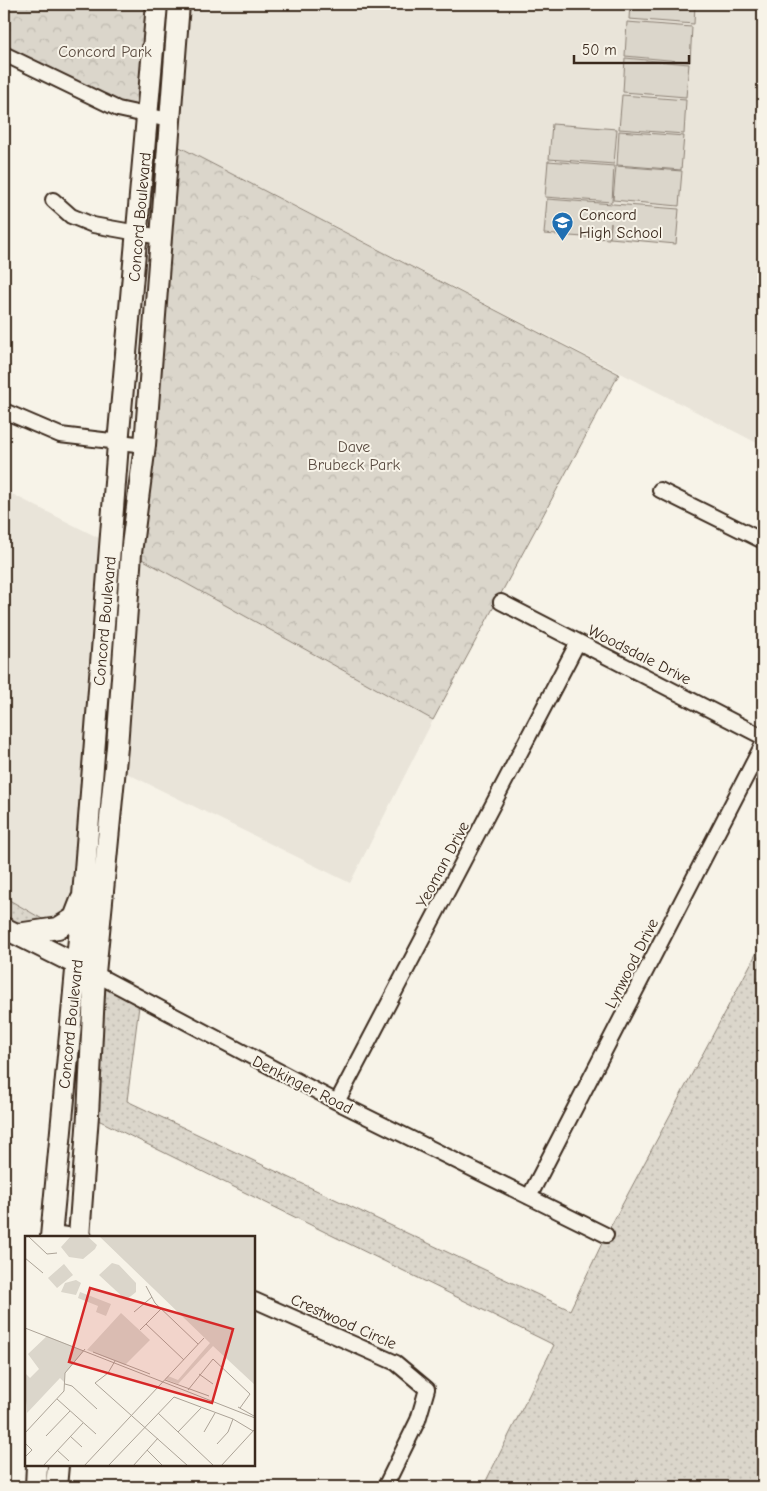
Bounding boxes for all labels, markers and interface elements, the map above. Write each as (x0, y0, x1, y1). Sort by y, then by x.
scale bar (574, 32, 690, 64)
text: 50 m (582, 41, 617, 59)
park label: Concord Park (58, 43, 152, 61)
street label: Concord Boulevard (125, 152, 155, 283)
place label: Concord High School (579, 206, 662, 242)
school or university icon: Concord High School (551, 211, 575, 242)
park label: Dave Brubeck Park (308, 438, 400, 474)
street label: Concord Boulevard (90, 556, 120, 687)
street label: Woodsdale Drive (585, 621, 694, 689)
street label: Yeoman Drive (413, 818, 473, 911)
street label: Lynwood Drive (602, 915, 662, 1011)
street label: Concord Boulevard (55, 958, 87, 1090)
street label: Denkinger Road (250, 1052, 356, 1118)
inset map (25, 1236, 255, 1466)
street label: Crestwood Circle (288, 1291, 399, 1353)

